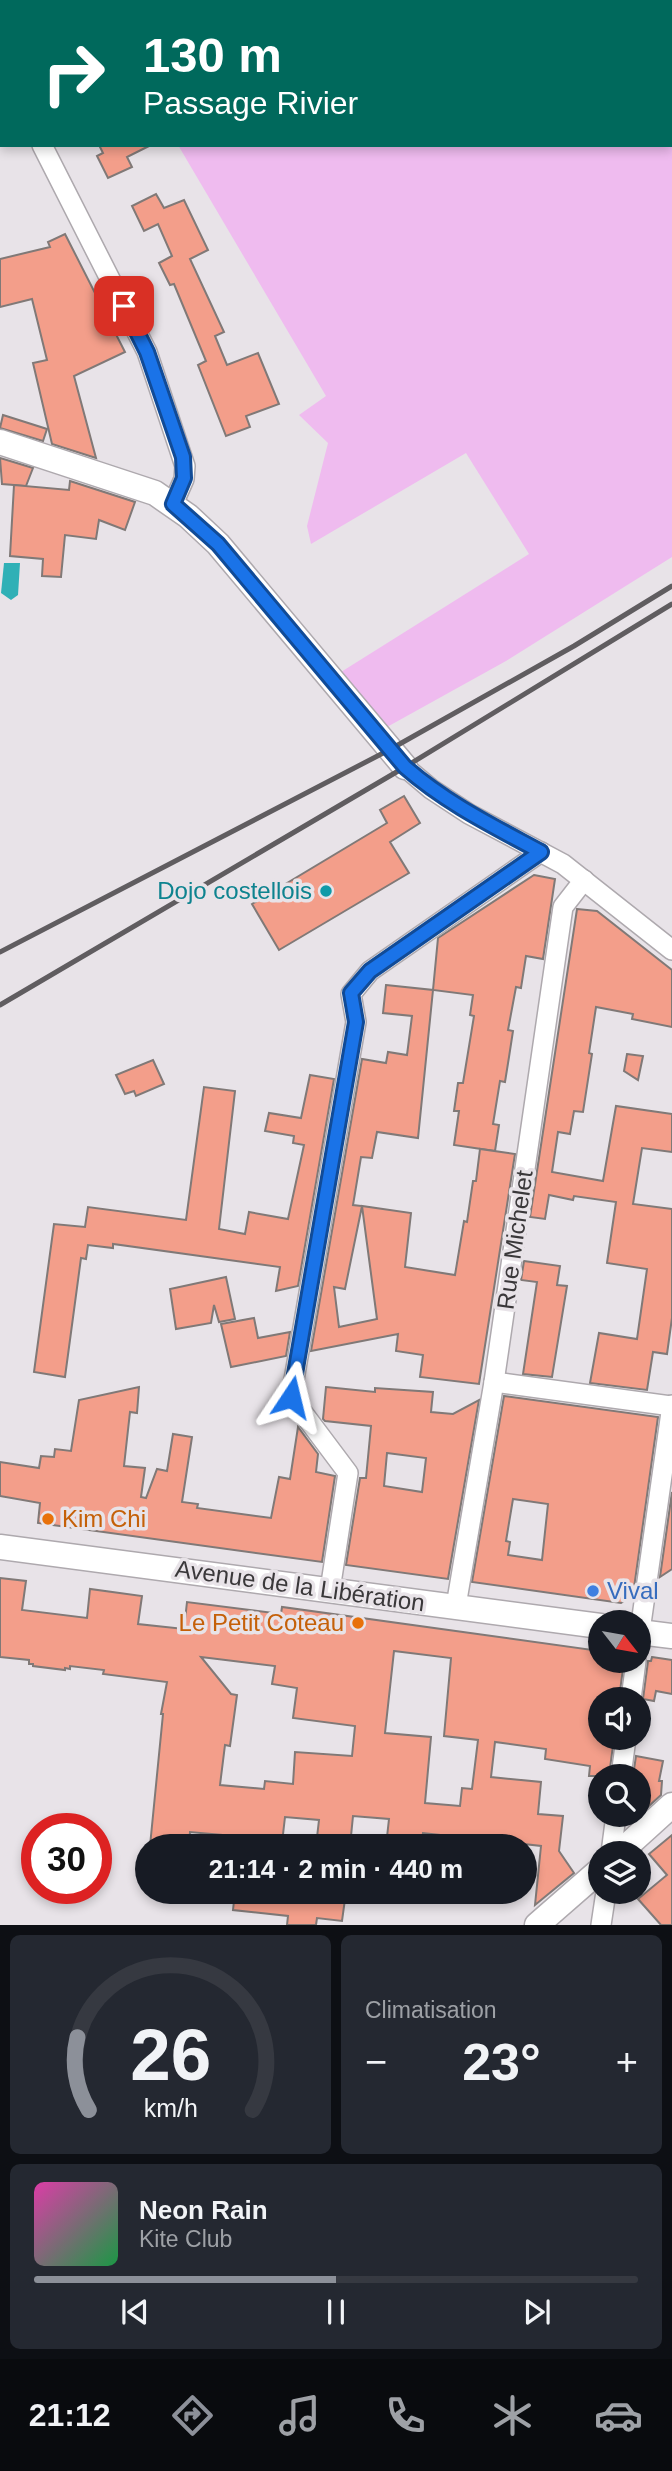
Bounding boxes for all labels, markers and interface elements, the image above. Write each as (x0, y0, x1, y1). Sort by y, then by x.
icon: right (28, 28, 119, 119)
text: 130 m (143, 28, 282, 82)
text: Passage Rivier (143, 85, 358, 121)
pin (94, 276, 154, 336)
icon: arrive (105, 287, 143, 325)
place label: Dojo costellois (157, 877, 312, 904)
marker: Dojo costellois (318, 883, 334, 899)
street label: Rue Michelet (491, 1168, 538, 1311)
position arrow (254, 1360, 328, 1434)
place label: Kim Chi (62, 1505, 146, 1532)
marker: Kim Chi (40, 1511, 56, 1527)
street label: Avenue de la Libération (174, 1555, 427, 1616)
place label: Vival (607, 1577, 659, 1604)
marker: Vival (585, 1583, 601, 1599)
place label: Le Petit Coteau (179, 1609, 344, 1636)
north arrow (588, 1610, 651, 1673)
map controls (588, 1610, 651, 1904)
marker: Le Petit Coteau (350, 1615, 366, 1631)
button: sound (588, 1687, 651, 1750)
button: search (588, 1764, 651, 1827)
speed limit sign: 30 (21, 1813, 112, 1904)
button: layers (588, 1841, 651, 1904)
text: 21:14 · 2 min · 440 m (209, 1854, 463, 1884)
text: Climatisation (365, 1997, 497, 2023)
text: 26 (130, 2015, 211, 2096)
text: 23° (462, 2033, 541, 2091)
text: − (365, 2041, 387, 2083)
text: + (616, 2041, 638, 2083)
text: km/h (143, 2094, 198, 2122)
text: Neon Rain (139, 2195, 268, 2225)
text: Kite Club (139, 2226, 232, 2252)
icon: previous (116, 2293, 154, 2331)
icon: pause (317, 2293, 355, 2331)
icon: next (518, 2293, 556, 2331)
icon: directions (168, 2391, 217, 2440)
icon: music (275, 2391, 324, 2440)
icon: phone (381, 2391, 430, 2440)
icon: climate (488, 2391, 537, 2440)
icon: car (594, 2391, 643, 2440)
text: 21:12 (29, 2397, 111, 2433)

